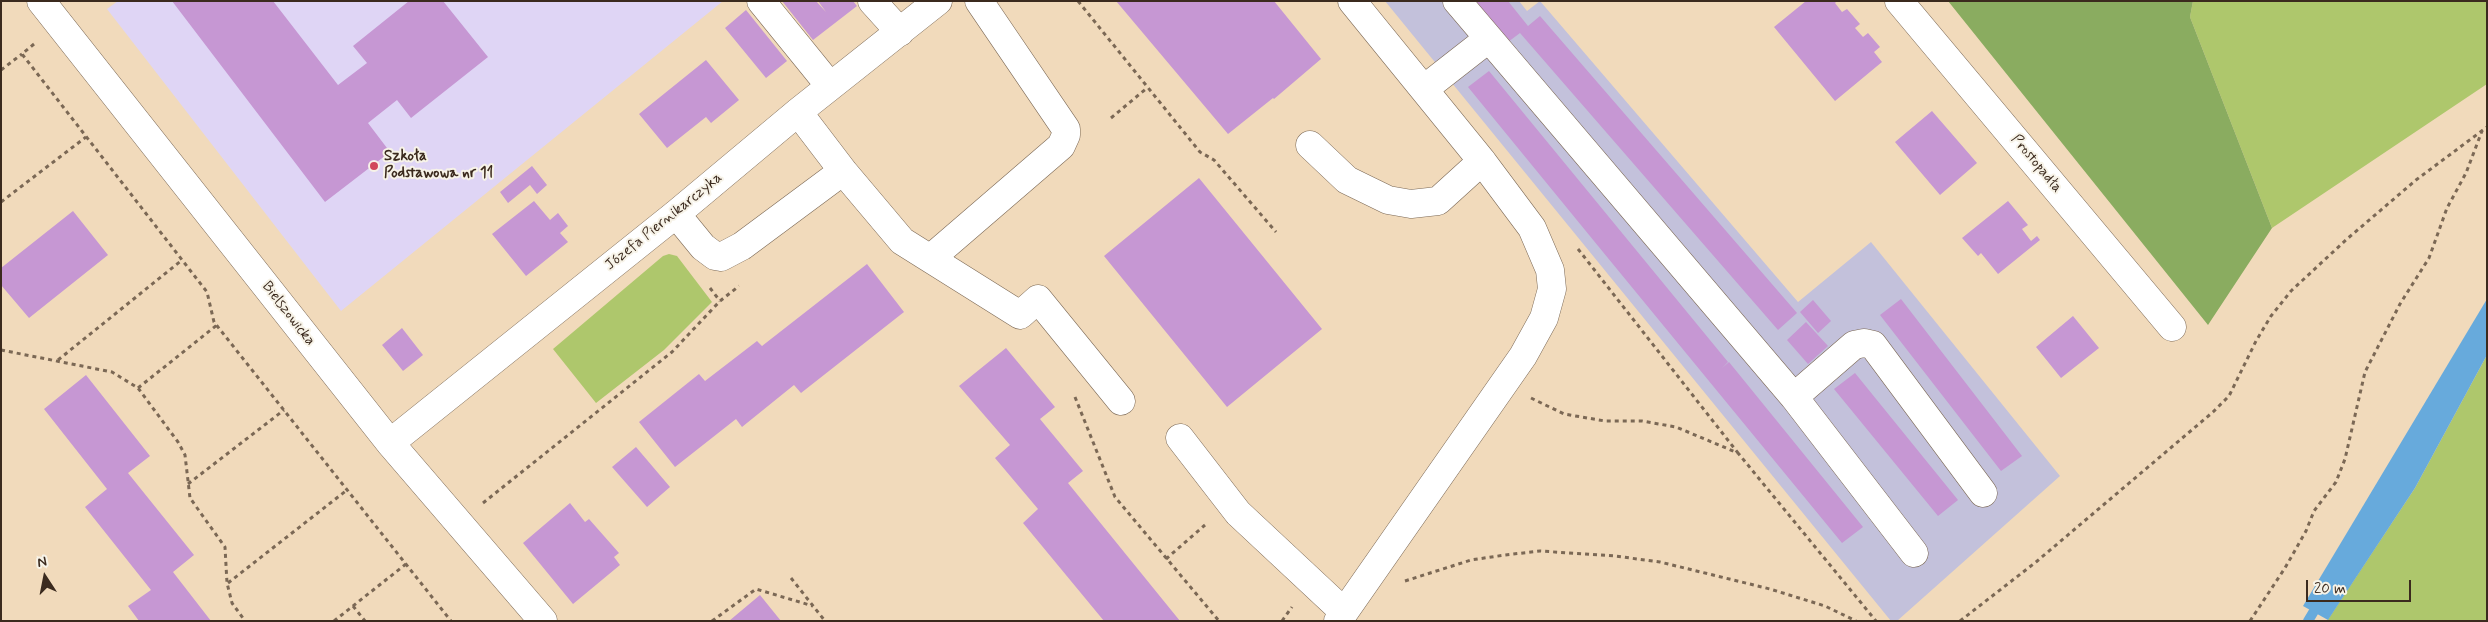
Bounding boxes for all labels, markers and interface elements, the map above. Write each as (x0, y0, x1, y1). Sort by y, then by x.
street label: Prostopadła (2006, 131, 2066, 197)
place label: Szkoła Podstawowa nr 11 (384, 148, 493, 183)
marker: Szkoła Podstawowa nr 11 (368, 160, 380, 172)
street label: Józefa Piernikarczyka (602, 169, 726, 275)
street label: Bielszowicka (257, 278, 319, 350)
north arrow (20, 552, 70, 602)
text: N (36, 553, 48, 572)
scale bar (2308, 570, 2413, 602)
text: 20 m (2314, 579, 2346, 599)

